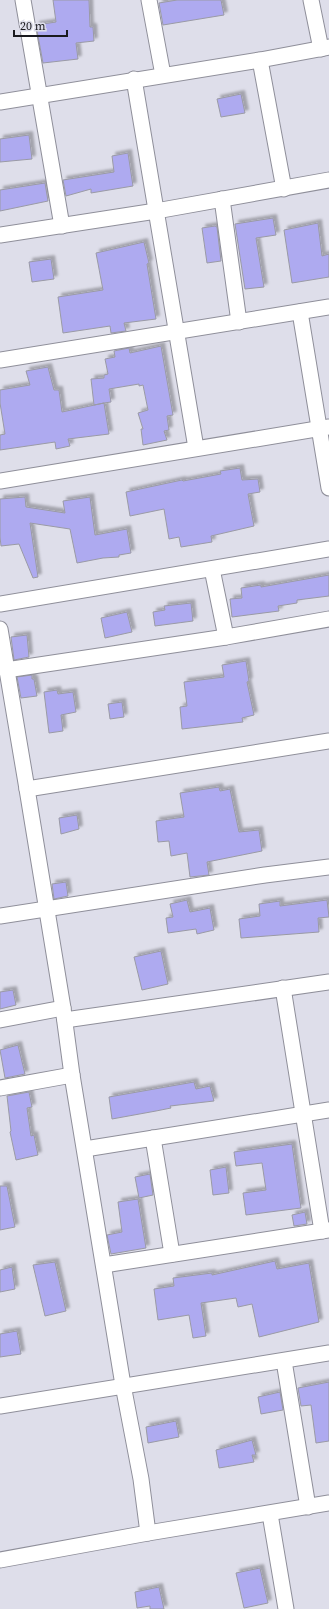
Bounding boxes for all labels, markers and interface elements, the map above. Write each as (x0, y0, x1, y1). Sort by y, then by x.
scale bar (14, 12, 67, 38)
text: 20 m (20, 18, 46, 34)

